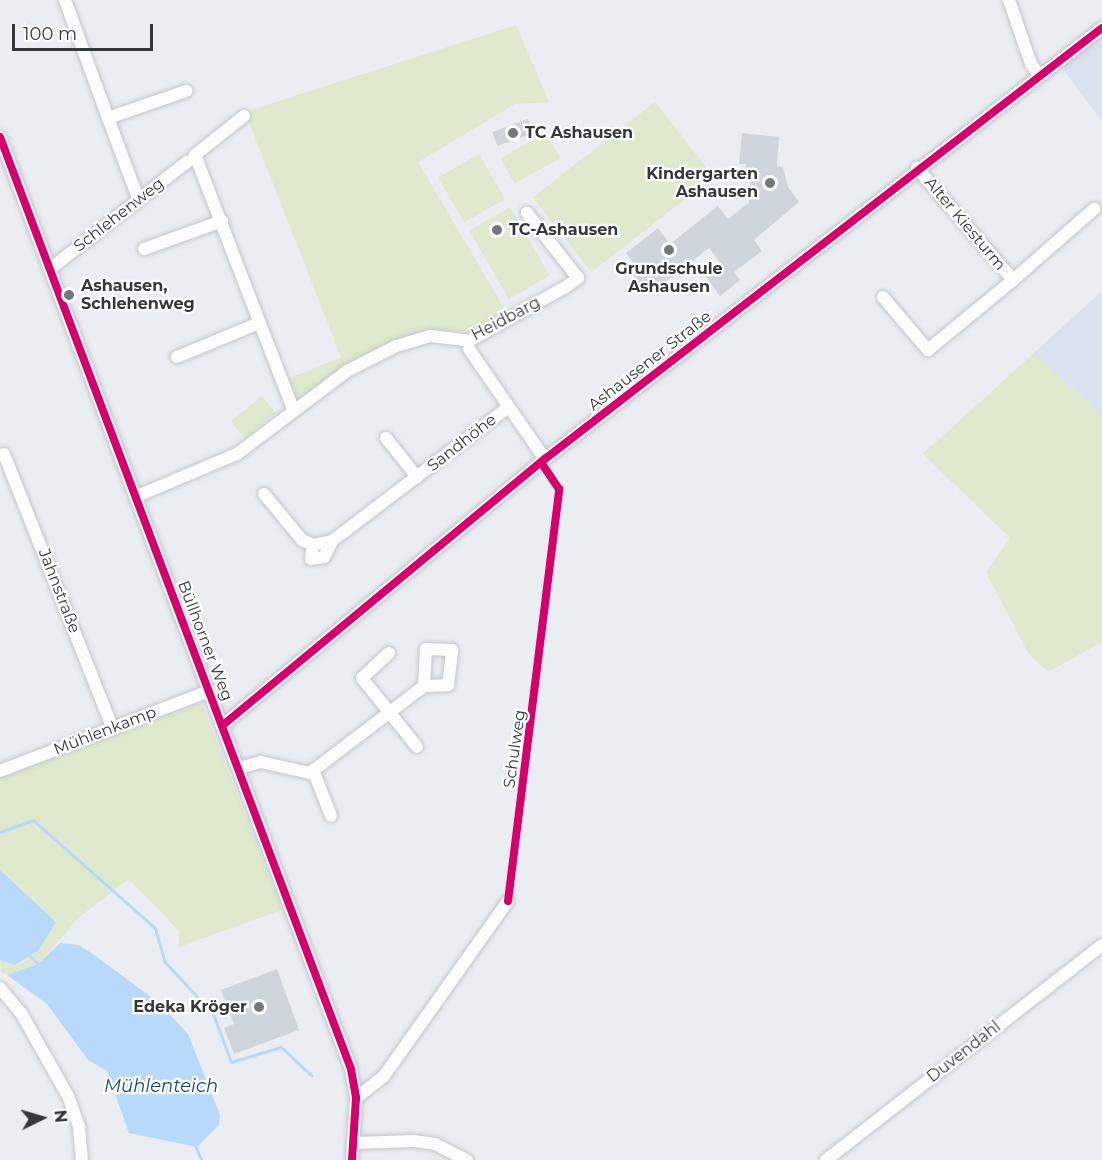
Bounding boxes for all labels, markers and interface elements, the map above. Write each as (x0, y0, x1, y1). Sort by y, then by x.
scale bar (15, 12, 156, 50)
text: 100 m (23, 23, 77, 45)
place label: TC Ashausen (525, 123, 633, 143)
marker: TC Ashausen (506, 126, 520, 140)
place label: Kindergarten Ashausen (646, 164, 758, 202)
street label: Alter Kiesturm (920, 173, 1010, 275)
street label: Schlehenweg (70, 174, 168, 256)
marker: Kindergarten Ashausen (763, 176, 777, 190)
place label: TC-Ashausen (509, 220, 618, 240)
marker: TC-Ashausen (490, 223, 504, 237)
marker: Grundschule Ashausen (662, 243, 676, 257)
place label: Grundschule Ashausen (615, 259, 723, 297)
place label: Ashausen, Schlehenweg (81, 276, 195, 314)
marker: Ashausen, Schlehenweg (62, 288, 76, 302)
street label: Heidbarg (468, 293, 544, 345)
street label: Ashausener Straße (585, 307, 715, 415)
street label: Sandhöhe (424, 410, 500, 476)
street label: Jahnstraße (34, 546, 84, 636)
street label: Büllhorner Weg (173, 578, 237, 704)
street label: Mühlenkamp (51, 703, 159, 759)
street label: Schulweg (500, 709, 530, 789)
place label: Edeka Kröger (133, 997, 247, 1017)
marker: Edeka Kröger (252, 1000, 266, 1014)
street label: Duvendahl (923, 1017, 1005, 1087)
water label: Mühlenteich (104, 1075, 218, 1097)
north arrow (12, 1088, 72, 1148)
text: N (50, 1109, 70, 1124)

